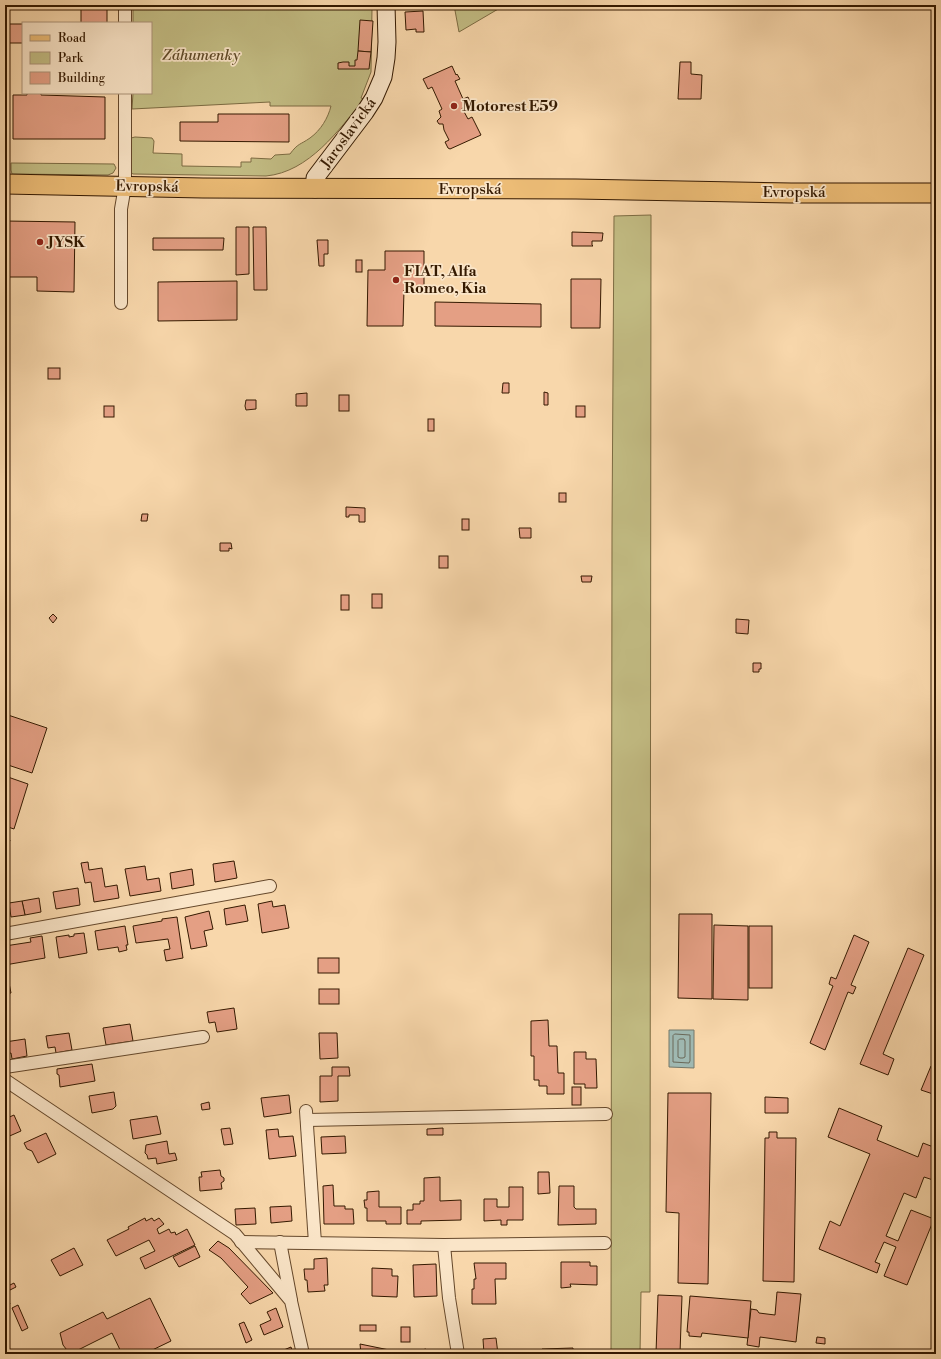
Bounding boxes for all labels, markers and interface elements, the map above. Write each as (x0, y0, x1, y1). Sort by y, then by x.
legend (22, 22, 152, 94)
text: Road (58, 31, 86, 46)
park label: Záhumenky (162, 46, 241, 65)
text: Park (58, 51, 84, 66)
text: Building (57, 71, 106, 86)
street label: Jaroslavická (316, 94, 381, 173)
place label: Motorest E59 (462, 97, 558, 116)
marker: Motorest E59 (449, 101, 459, 111)
street label: Evropská (115, 176, 179, 197)
street label: Evropská (438, 180, 502, 199)
street label: Evropská (762, 183, 826, 202)
place label: JYSK (46, 233, 86, 252)
marker: JYSK (35, 237, 45, 247)
place label: FIAT, Alfa Romeo, Kia (404, 262, 487, 298)
marker: FIAT, Alfa Romeo, Kia (391, 275, 401, 285)

